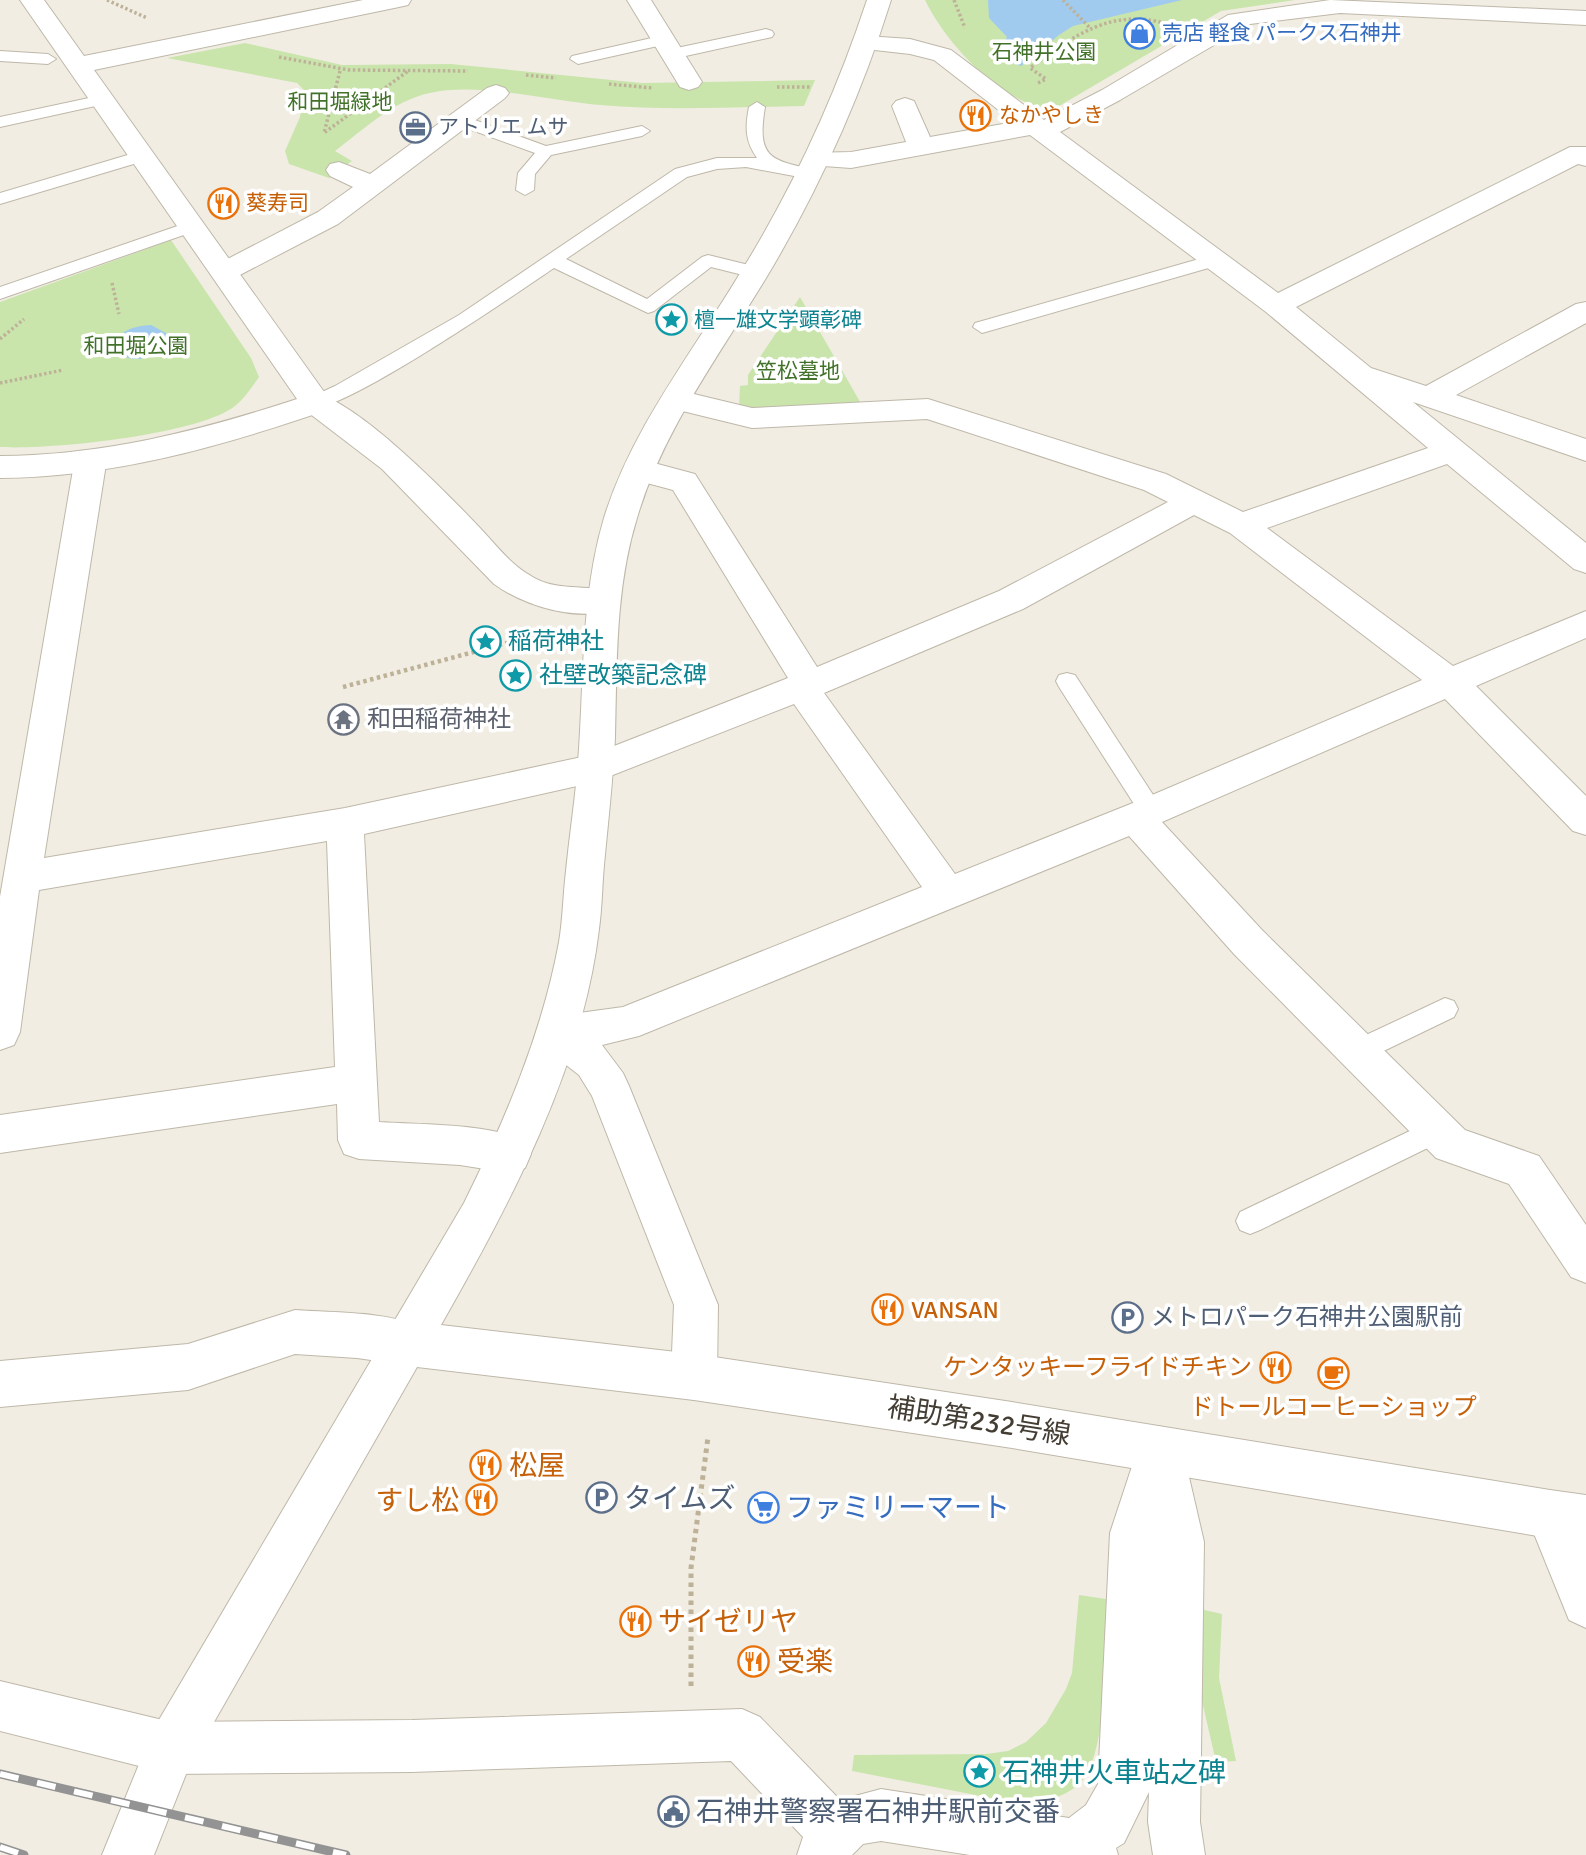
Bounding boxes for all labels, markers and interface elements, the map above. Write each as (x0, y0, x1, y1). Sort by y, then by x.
shop icon: 売店 軽食 パークス石神井 (1122, 16, 1156, 50)
place label: 売店 軽食 パークス石神井 (1162, 20, 1402, 46)
park label: 石神井公園 (992, 39, 1097, 65)
park label: 和田堀緑地 (288, 89, 393, 115)
restaurant icon: なかやしき (959, 98, 993, 132)
place label: なかやしき (999, 102, 1104, 128)
office icon: アトリエ ムサ (398, 110, 432, 144)
place label: アトリエ ムサ (438, 114, 569, 140)
restaurant icon: 葵寿司 (206, 186, 240, 220)
place label: 葵寿司 (246, 190, 309, 216)
place icon: 檀一雄文学顕彰碑 (654, 303, 688, 337)
place label: 檀一雄文学顕彰碑 (694, 307, 862, 333)
park label: 和田堀公園 (84, 333, 189, 359)
park label: 笠松墓地 (756, 358, 840, 384)
place icon: 稲荷神社 (468, 624, 502, 658)
place label: 稲荷神社 (508, 626, 604, 656)
place icon: 社壁改築記念碑 (499, 658, 533, 692)
place label: 社壁改築記念碑 (539, 660, 707, 690)
temple icon: 和田稲荷神社 (327, 702, 361, 736)
place label: 和田稲荷神社 (367, 704, 511, 734)
restaurant icon: VANSAN (871, 1293, 905, 1327)
place label: VANSAN (911, 1295, 999, 1325)
parking icon: メトロパーク石神井公園駅前 (1111, 1300, 1145, 1334)
place label: メトロパーク石神井公園駅前 (1151, 1302, 1463, 1332)
restaurant icon: ケンタッキーフライドチキン (1258, 1350, 1292, 1384)
place label: ケンタッキーフライドチキン (943, 1352, 1252, 1382)
cafe icon: ドトールコーヒーショップ (1316, 1356, 1350, 1390)
street label: 補助第232号線 (885, 1390, 1073, 1452)
place label: ドトールコーヒーショップ (1189, 1392, 1477, 1422)
restaurant icon: 松屋 (469, 1448, 503, 1482)
place label: 松屋 (509, 1449, 565, 1483)
parking icon: タイムズ (584, 1481, 618, 1515)
place label: タイムズ (624, 1482, 735, 1516)
restaurant icon: すし松 (465, 1483, 499, 1517)
place label: すし松 (375, 1484, 459, 1518)
supermarket icon: ファミリーマート (746, 1490, 780, 1524)
place label: ファミリーマート (786, 1491, 1010, 1525)
restaurant icon: サイゼリヤ (618, 1604, 652, 1638)
place label: サイゼリヤ (658, 1605, 798, 1639)
restaurant icon: 受楽 (737, 1644, 771, 1678)
place label: 受楽 (777, 1645, 833, 1679)
place icon: 石神井火車站之碑 (962, 1755, 996, 1789)
place label: 石神井火車站之碑 (1002, 1756, 1226, 1790)
public building icon: 石神井警察署石神井駅前交番 (656, 1794, 690, 1828)
place label: 石神井警察署石神井駅前交番 (696, 1795, 1060, 1829)

